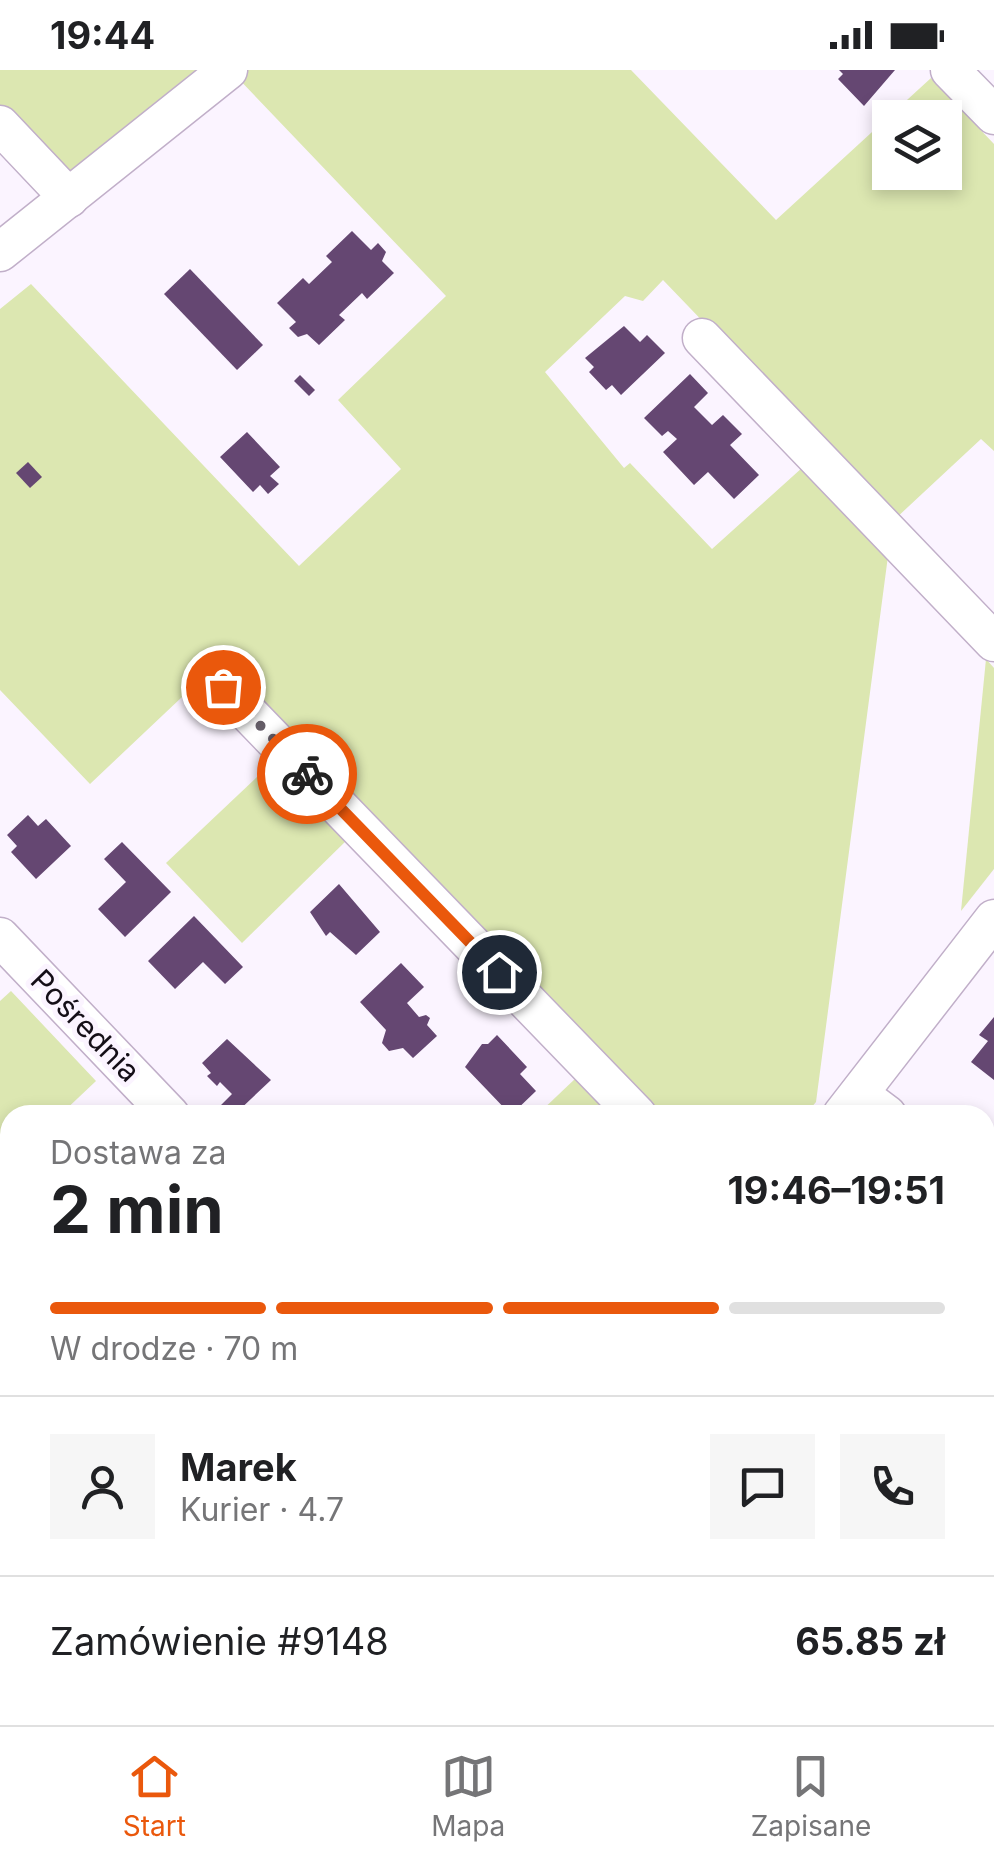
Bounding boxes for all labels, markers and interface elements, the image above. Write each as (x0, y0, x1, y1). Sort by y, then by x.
text: 19:44 (50, 12, 155, 58)
map controls (872, 100, 962, 190)
button: layers (872, 100, 962, 190)
pin (181, 645, 266, 730)
icon: bag (196, 660, 251, 715)
courier (257, 724, 357, 824)
icon: bike (280, 747, 335, 802)
pin (457, 930, 542, 1015)
icon: home (472, 945, 527, 1000)
street label: Pośrednia (24, 962, 148, 1089)
text: Dostawa za (50, 1133, 227, 1172)
text: 19:46–19:51 (727, 1167, 945, 1213)
text: 2 min (50, 1170, 224, 1249)
text: W drodze · 70 m (50, 1329, 298, 1368)
button: person (50, 1434, 155, 1539)
button: chat (710, 1434, 815, 1539)
button: phone (840, 1434, 945, 1539)
text: Marek (180, 1444, 297, 1490)
text: Kurier · 4.7 (180, 1490, 344, 1529)
text: Zamówienie #9148 (50, 1618, 389, 1664)
text: 65.85 zł (795, 1618, 945, 1664)
tab: Start (123, 1749, 186, 1843)
tab: Mapa (431, 1749, 505, 1843)
tab: Zapisane (751, 1749, 871, 1843)

